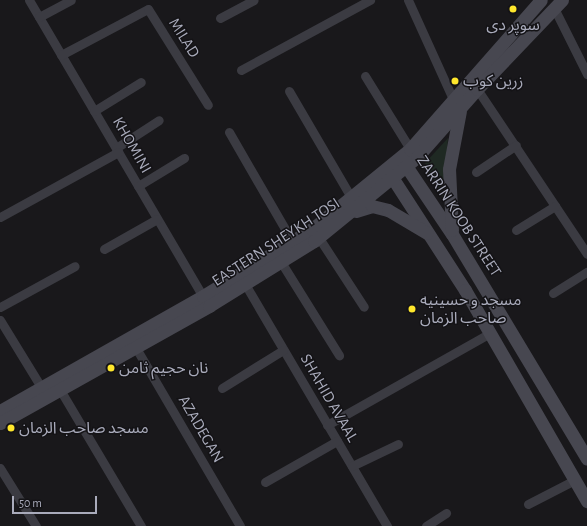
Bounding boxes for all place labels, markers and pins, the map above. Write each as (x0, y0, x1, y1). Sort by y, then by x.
marker: سوپر دی (508, 4, 518, 14)
place label: سوپر دی (486, 15, 540, 35)
place label: زرین کوب (463, 71, 523, 91)
marker: زرین کوب (450, 76, 460, 86)
place label: مسجد و حسینیه صاحب الزمان (420, 290, 521, 328)
marker: مسجد و حسینیه صاحب الزمان (407, 304, 417, 314)
place label: نان حجیم ثامن (119, 358, 208, 378)
marker: نان حجیم ثامن (106, 363, 116, 373)
place label: مسجد صاحب الزمان (19, 418, 149, 438)
marker: مسجد صاحب الزمان (6, 423, 16, 433)

